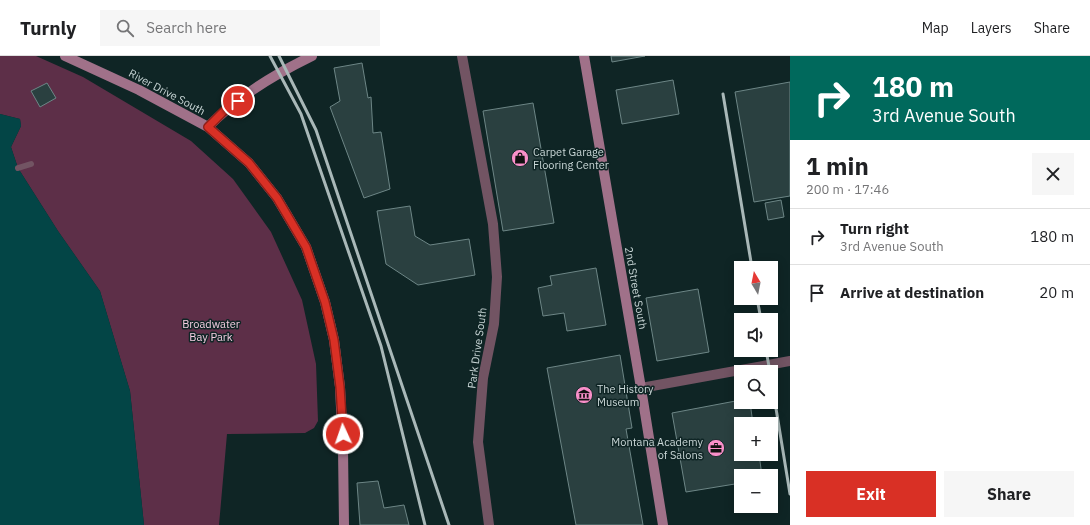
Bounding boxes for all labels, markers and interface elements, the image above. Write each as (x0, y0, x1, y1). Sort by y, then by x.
search box (100, 10, 380, 46)
text: Turnly (20, 16, 76, 40)
icon: search (114, 17, 136, 39)
text: Search here (146, 18, 227, 37)
text: Map (922, 19, 949, 37)
text: Layers (971, 19, 1012, 37)
text: Share (1034, 19, 1070, 37)
street label: River Drive South (126, 66, 208, 118)
text: 180 m (872, 68, 954, 105)
icon: right (806, 72, 858, 124)
pin (221, 84, 255, 118)
icon: arrive (227, 90, 249, 112)
text: 3rd Avenue South (872, 104, 1016, 127)
place label: Carpet Garage Flooring Center (533, 145, 609, 172)
shop icon: Carpet Garage Flooring Center (510, 148, 530, 168)
text: 1 min (806, 150, 869, 182)
button: close (1032, 153, 1074, 195)
text: 200 m · 17:46 (806, 181, 889, 198)
text: Turn right (840, 219, 909, 238)
icon: right (806, 226, 828, 248)
text: 180 m (1030, 227, 1074, 246)
text: 3rd Avenue South (840, 238, 944, 255)
street label: 2nd Street South (622, 246, 650, 330)
north arrow (734, 261, 778, 305)
map controls (734, 261, 778, 513)
icon: arrive (806, 282, 828, 304)
text: Arrive at destination (840, 283, 984, 302)
text: 20 m (1039, 283, 1074, 302)
street label: Park Drive South (464, 306, 490, 390)
button: sound (734, 313, 778, 357)
park label: Broadwater Bay Park (182, 317, 240, 344)
button: search (734, 365, 778, 409)
place label: The History Museum (597, 382, 654, 409)
museum icon: The History Museum (574, 385, 594, 405)
position arrow (322, 413, 364, 455)
button: + (734, 417, 778, 461)
place label: Montana Academy of Salons (611, 435, 703, 462)
office icon: Montana Academy of Salons (706, 438, 726, 458)
button: − (734, 469, 778, 513)
button: Exit (806, 471, 936, 517)
button: Share (944, 471, 1074, 517)

